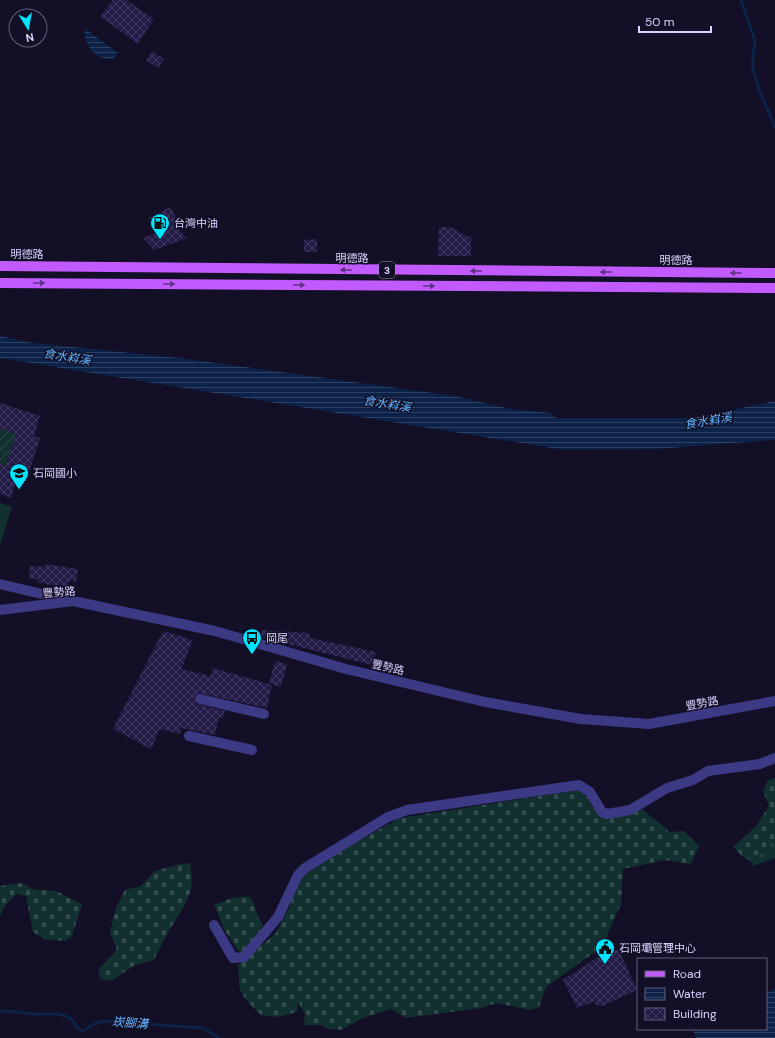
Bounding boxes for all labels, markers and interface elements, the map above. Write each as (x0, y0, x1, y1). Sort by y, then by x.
north arrow (8, 8, 48, 48)
scale bar (639, 8, 711, 34)
text: 50 m (645, 14, 674, 30)
text: N (25, 30, 35, 45)
fuel station icon: 台灣中油 (149, 212, 171, 240)
place label: 台灣中油 (174, 216, 218, 230)
street label: 明德路 (11, 247, 44, 261)
street label: 明德路 (336, 251, 369, 265)
street label: 明德路 (660, 253, 693, 267)
road number: 3 (379, 262, 395, 278)
one-way arrow (339, 267, 352, 273)
one-way arrow (469, 268, 482, 274)
one-way arrow (599, 269, 612, 275)
one-way arrow (729, 270, 742, 276)
one-way arrow (33, 280, 46, 286)
one-way arrow (163, 281, 176, 287)
one-way arrow (293, 282, 306, 288)
one-way arrow (423, 283, 436, 289)
water label: 食水嵙溪 (42, 345, 94, 369)
water label: 食水嵙溪 (362, 392, 414, 416)
water label: 食水嵙溪 (683, 409, 735, 433)
school or university icon: 石岡國小 (8, 462, 30, 490)
place label: 石岡國小 (33, 466, 77, 480)
street label: 豐勢路 (42, 584, 76, 600)
bus stop icon: 岡尾 (241, 627, 263, 655)
place label: 岡尾 (266, 631, 288, 645)
street label: 豐勢路 (370, 656, 406, 678)
street label: 豐勢路 (684, 693, 720, 713)
public building icon: 石岡壩管理中心 (594, 937, 616, 965)
place label: 石岡壩管理中心 (619, 941, 696, 955)
legend (637, 958, 767, 1030)
text: Road (673, 966, 701, 982)
text: Water (673, 986, 707, 1002)
text: Building (673, 1006, 717, 1022)
water label: 崁腳溝 (111, 1014, 151, 1032)

